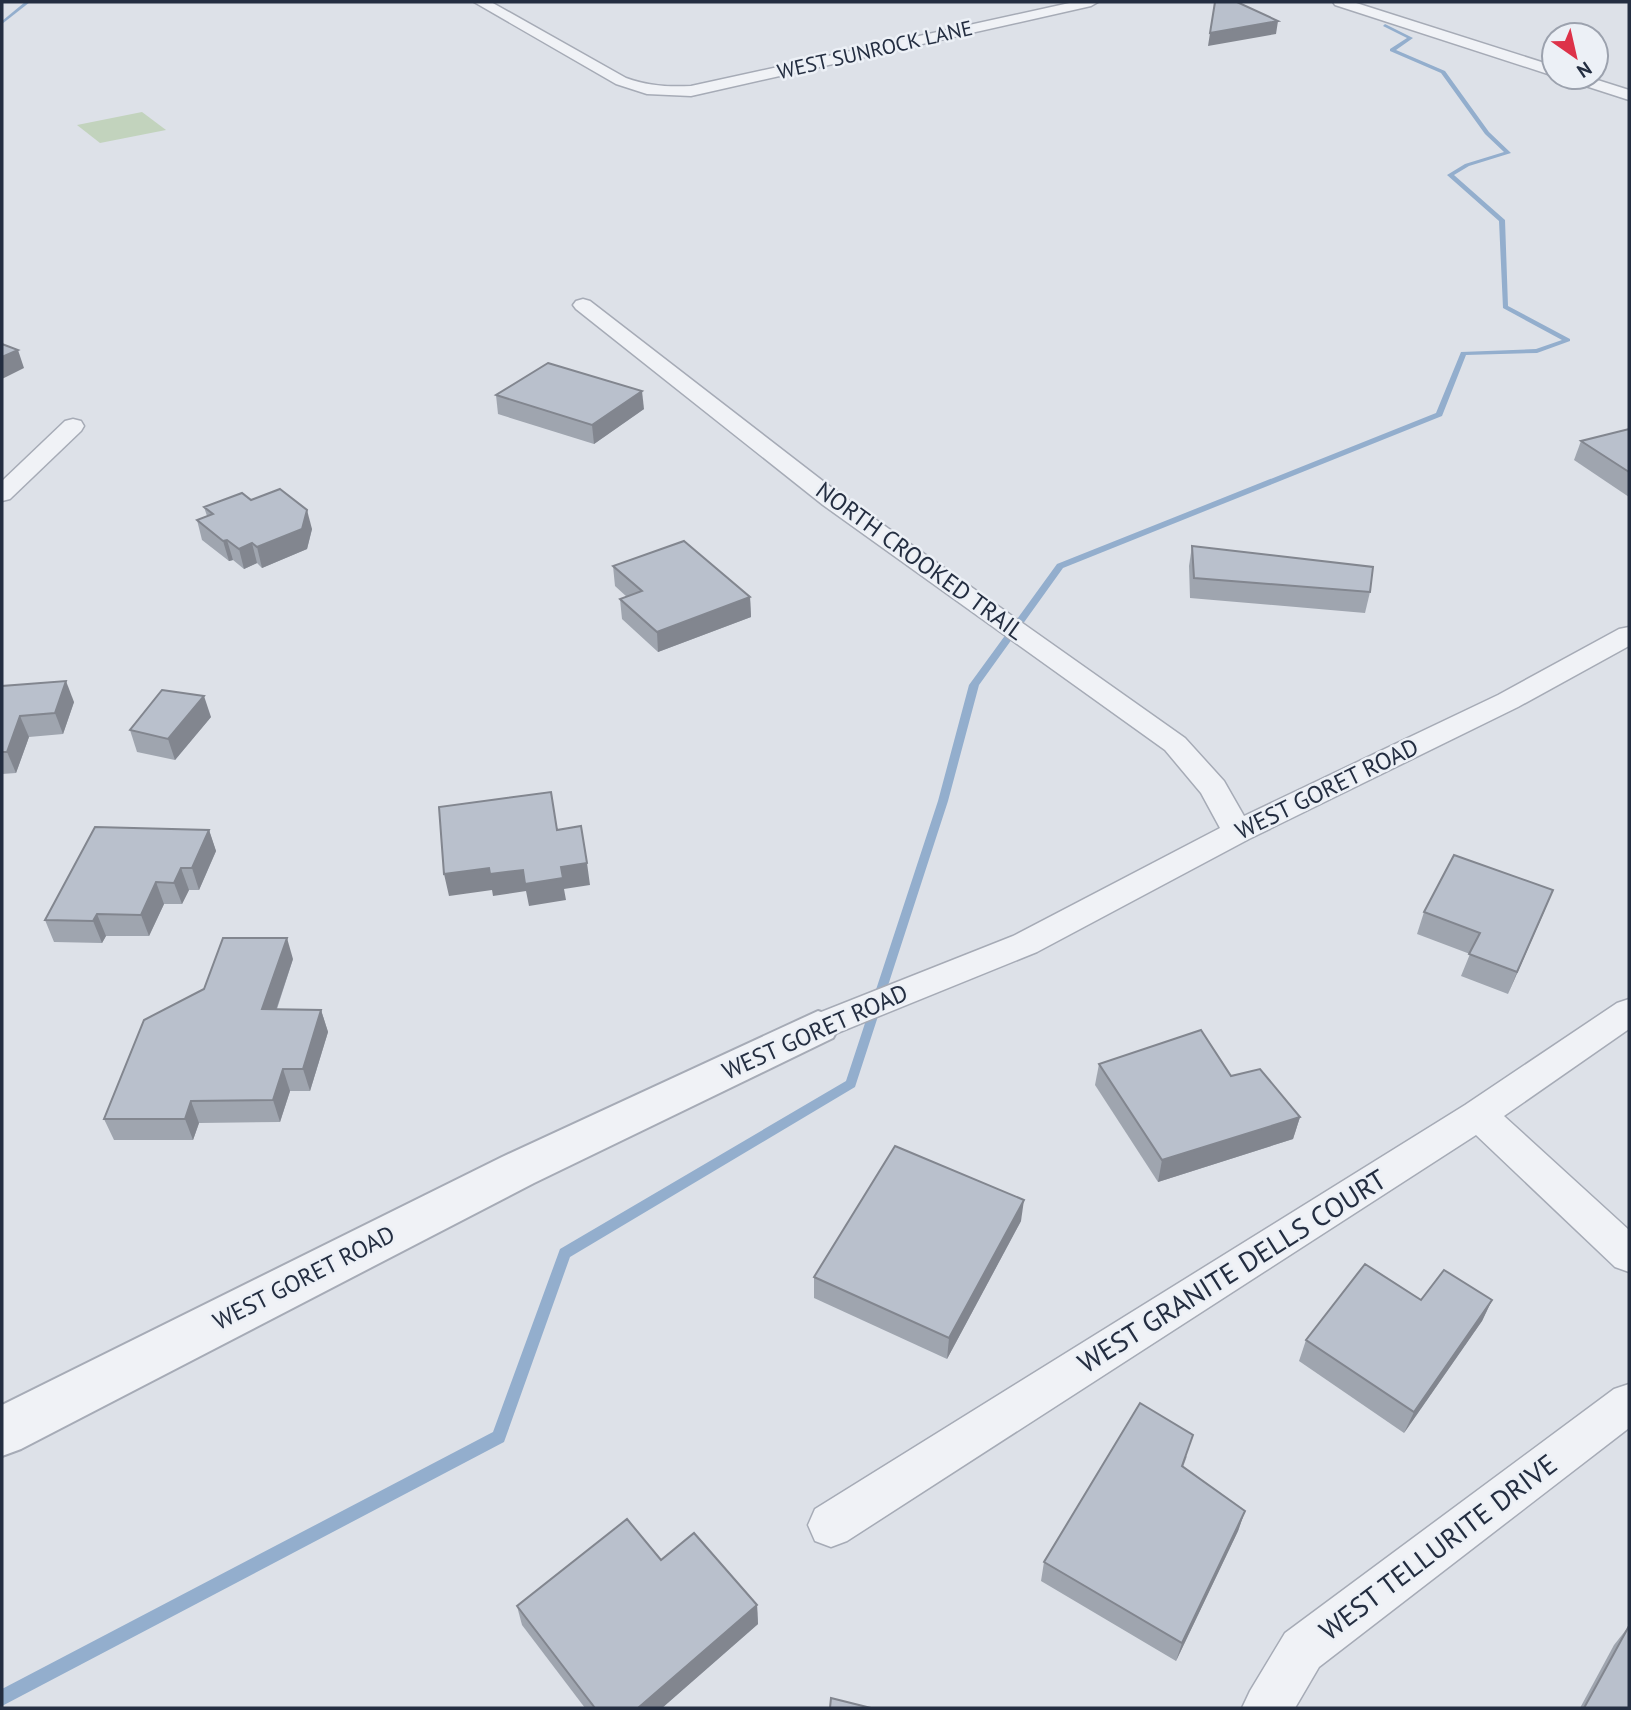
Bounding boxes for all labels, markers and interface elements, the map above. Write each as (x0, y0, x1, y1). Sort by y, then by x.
street label: WEST SUNROCK LANE (775, 14, 975, 85)
north arrow (1540, 21, 1610, 91)
text: N (1573, 57, 1596, 84)
street label: NORTH CROOKED TRAIL (810, 474, 1031, 647)
street label: WEST GORET ROAD (1230, 731, 1423, 846)
street label: WEST GORET ROAD (717, 977, 912, 1086)
street label: WEST GRANITE DELLS COURT (1070, 1160, 1393, 1381)
street label: WEST GORET ROAD (208, 1218, 400, 1337)
street label: WEST TELLURITE DRIVE (1311, 1445, 1564, 1648)

